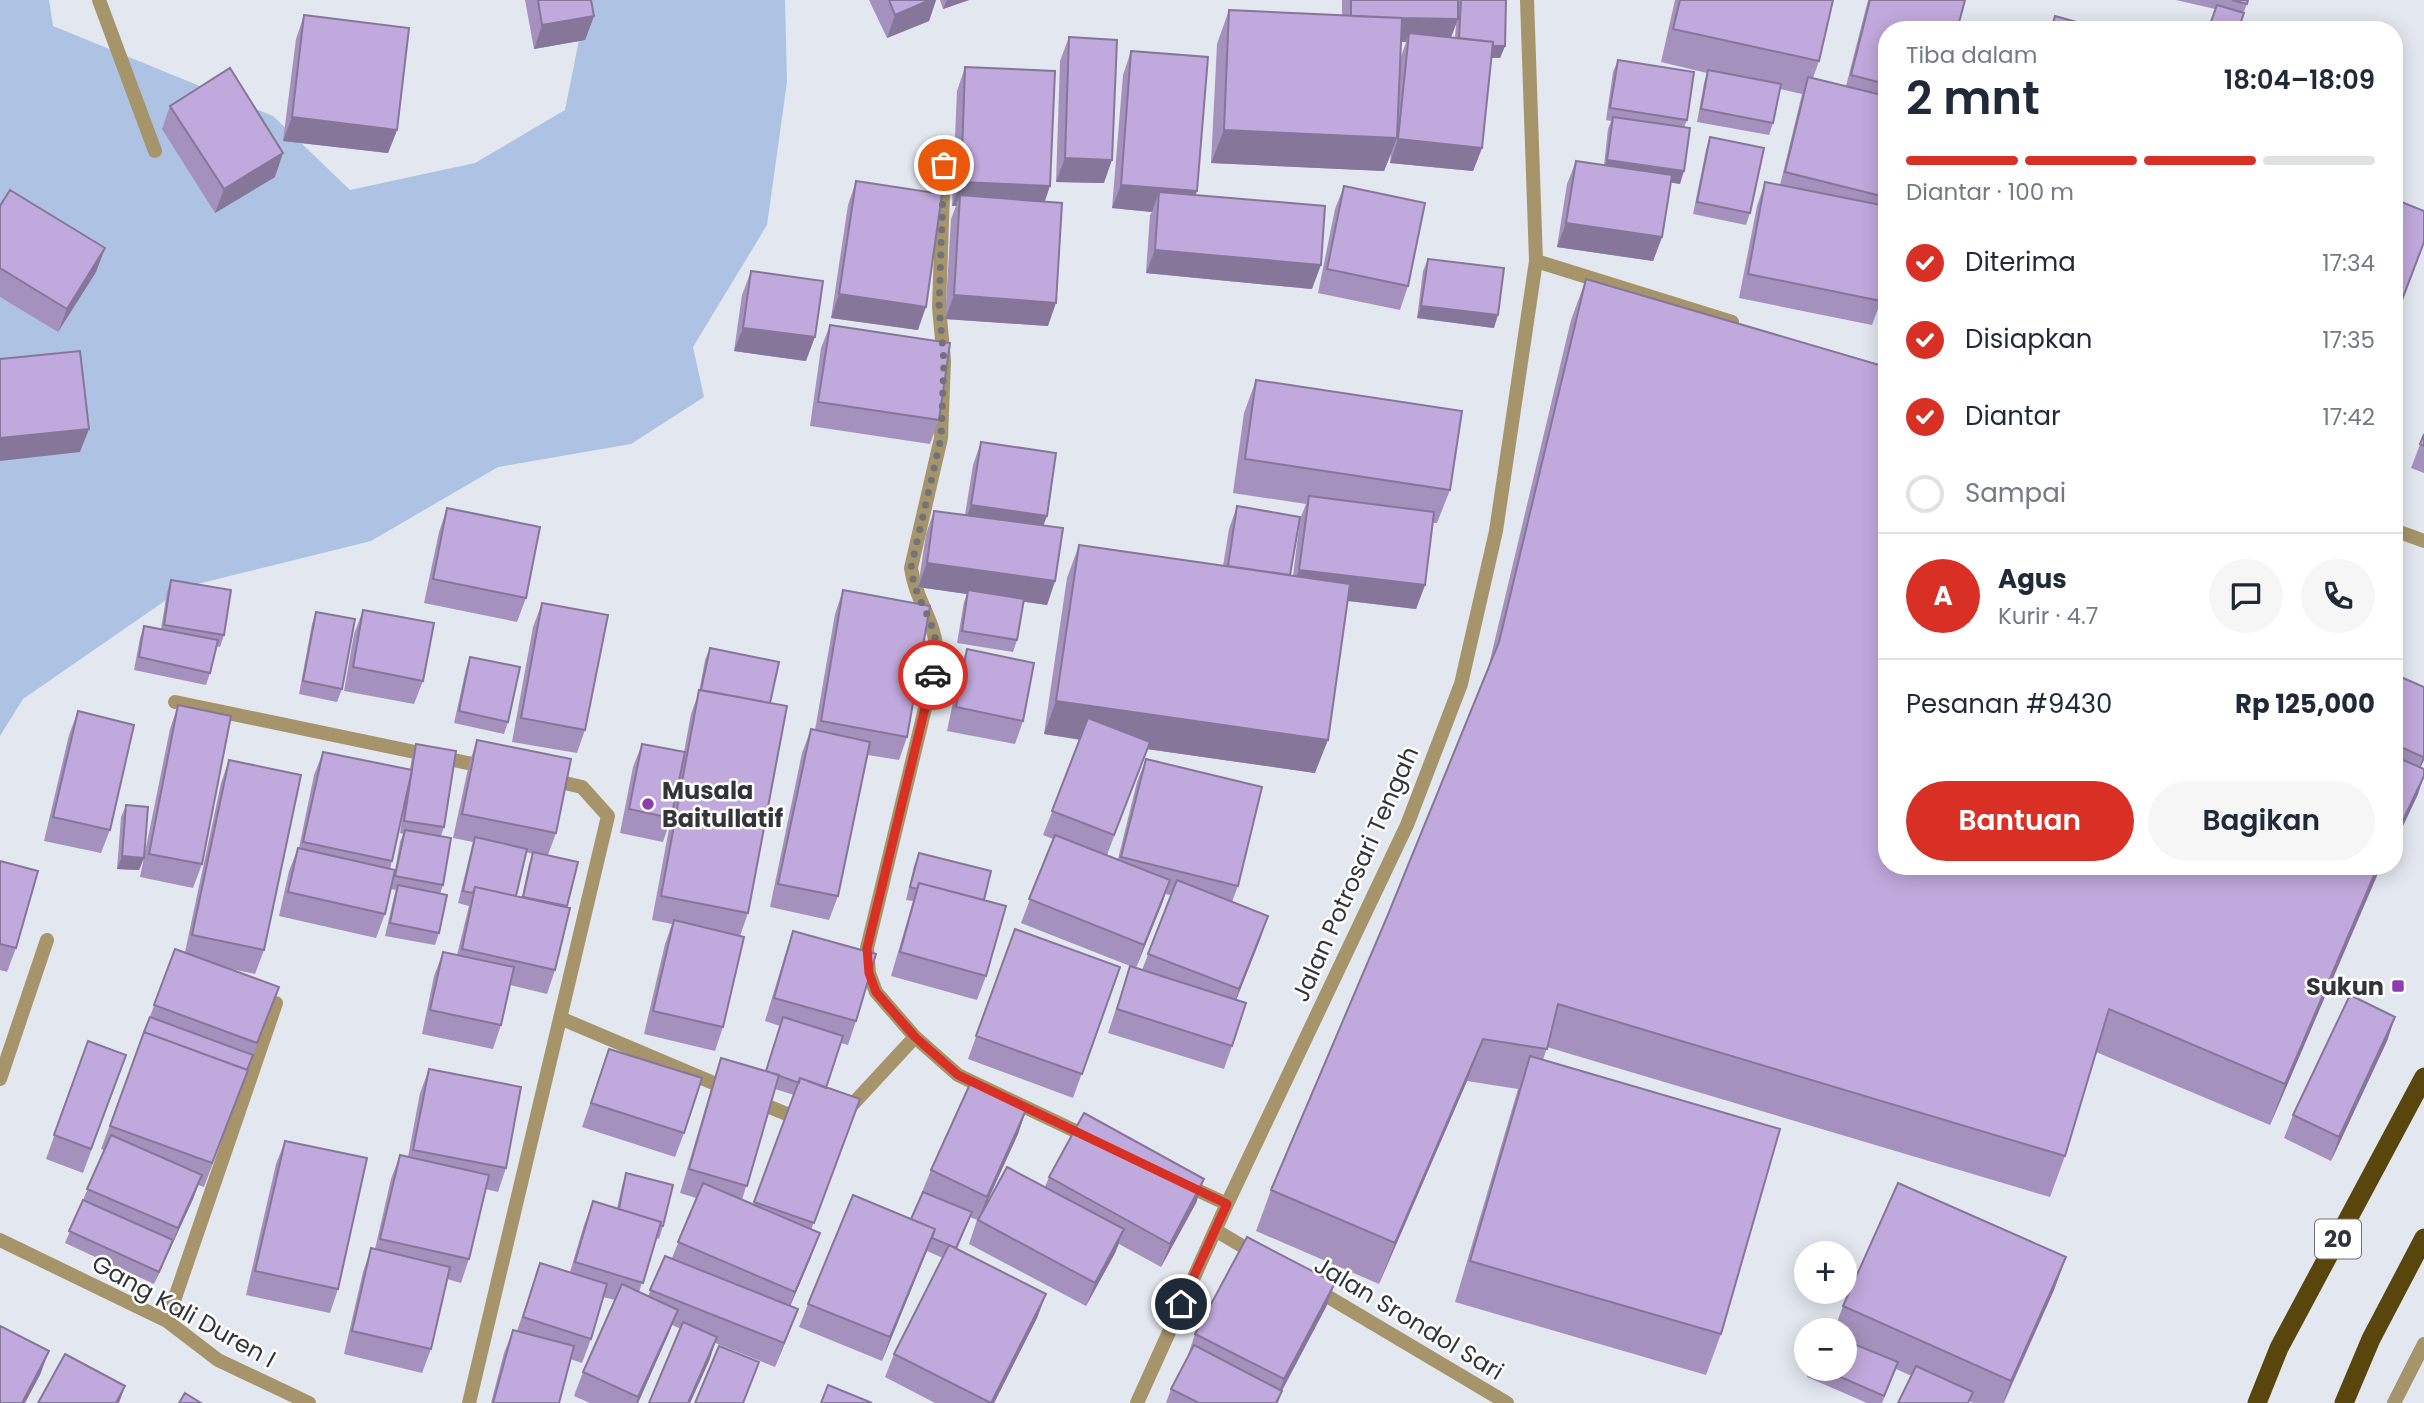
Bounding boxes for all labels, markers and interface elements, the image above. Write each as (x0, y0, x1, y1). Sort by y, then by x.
text: Tiba dalam (1906, 39, 2037, 71)
text: 18:04–18:09 (2224, 62, 2375, 98)
text: 2 mnt (1906, 66, 2040, 130)
pin (914, 135, 974, 195)
icon: bag (925, 146, 963, 184)
text: Diantar · 100 m (1906, 176, 2074, 208)
icon: check (1906, 244, 1944, 282)
text: Diterima (1965, 244, 2076, 280)
text: 17:34 (2322, 247, 2375, 279)
icon: check (1906, 321, 1944, 359)
text: Disiapkan (1965, 321, 2093, 357)
text: 17:35 (2322, 324, 2375, 356)
icon: check (1906, 398, 1944, 436)
text: Diantar (1965, 398, 2061, 434)
text: 17:42 (2322, 401, 2375, 433)
text: Sampai (1965, 475, 2066, 511)
button: chat (2209, 559, 2283, 633)
button: phone (2301, 559, 2375, 633)
text: Agus (1998, 561, 2067, 597)
text: A (1933, 578, 1953, 614)
text: Kurir · 4.7 (1998, 600, 2098, 632)
courier (898, 640, 968, 710)
icon: car (914, 656, 952, 694)
text: Pesanan #9430 (1906, 686, 2112, 722)
text: Rp 125,000 (2235, 686, 2375, 722)
street label: Jalan Potrosari Tengah (1284, 741, 1426, 1007)
place label: Musala Baitullatif (662, 774, 783, 835)
button: Bantuan (1906, 781, 2134, 861)
button: Bagikan (2148, 781, 2375, 861)
marker: Musala Baitullatif (640, 796, 656, 812)
place label: Sukun (2306, 970, 2384, 1003)
marker: Sukun (2390, 978, 2406, 994)
road number: 20 (2315, 1220, 2361, 1258)
map controls (1794, 1241, 1857, 1381)
button: + (1794, 1241, 1857, 1304)
street label: Gang Kali Duren I (86, 1247, 282, 1375)
street label: Jalan Srondol Sari (1308, 1248, 1510, 1388)
pin (1151, 1274, 1211, 1334)
icon: home (1162, 1285, 1200, 1323)
button: − (1794, 1318, 1857, 1381)

